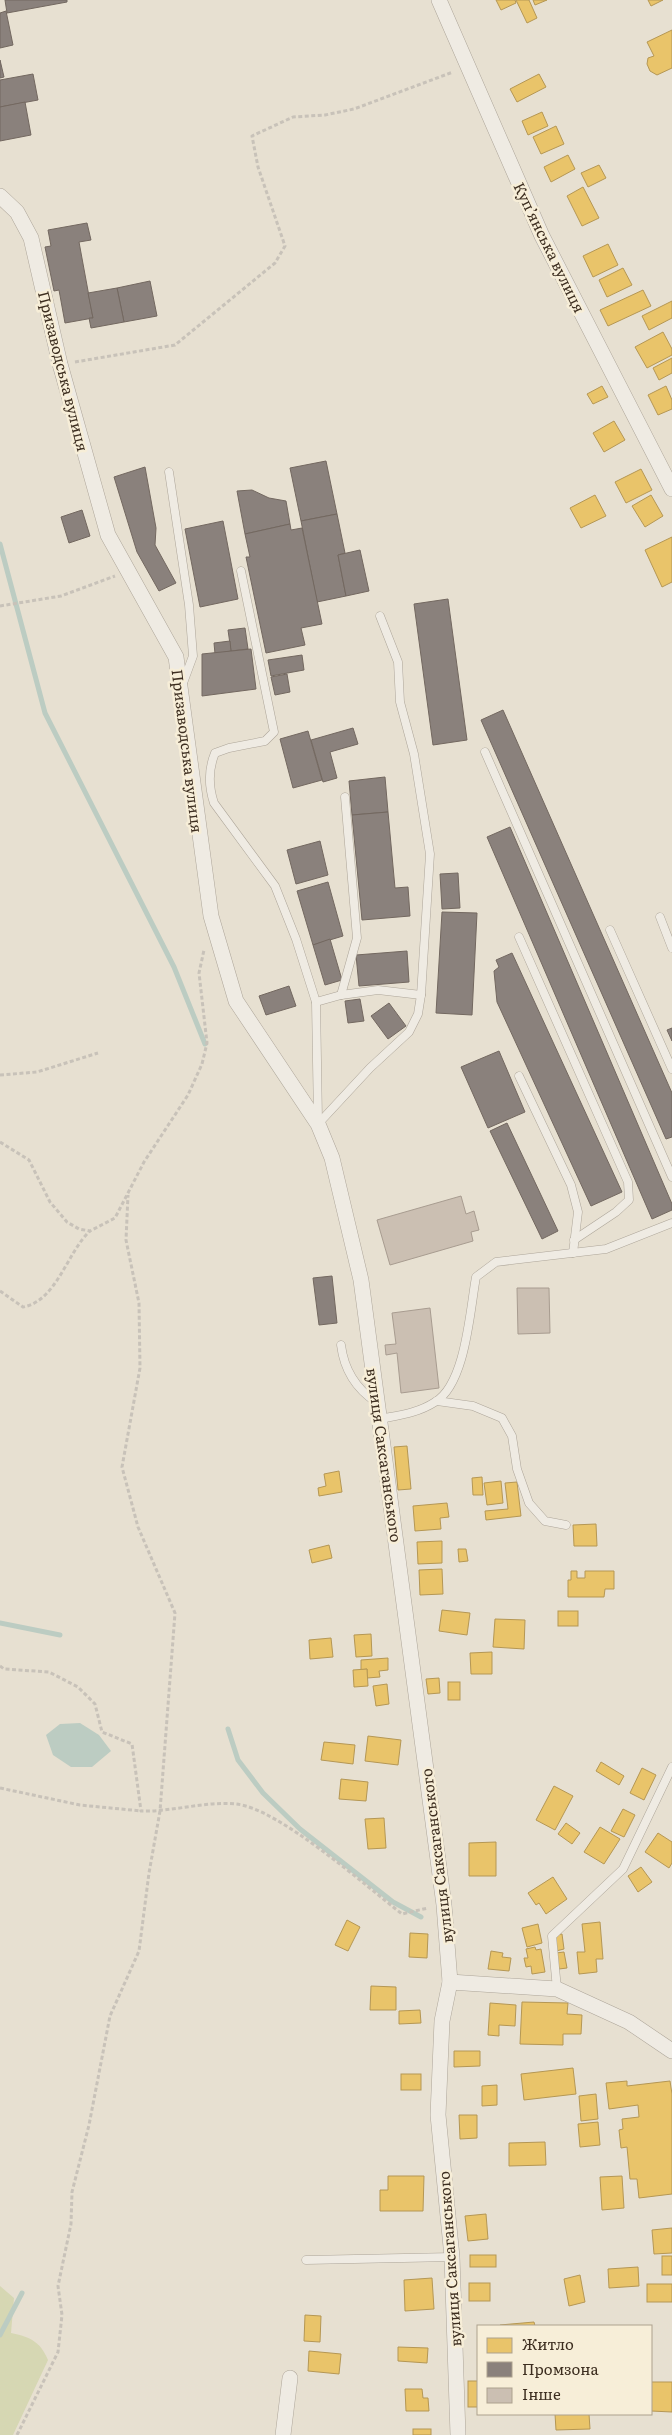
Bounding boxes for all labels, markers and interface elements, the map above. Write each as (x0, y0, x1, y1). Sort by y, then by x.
street label: Купʼянська вулиця (508, 178, 592, 316)
street label: Призаводська вулиця (33, 288, 95, 454)
street label: Призаводська вулиця (167, 668, 209, 834)
street label: вулиця Саксаганського (361, 1366, 409, 1544)
street label: вулиця Саксаганського (414, 1767, 458, 1945)
street label: вулиця Саксаганського (431, 2170, 467, 2348)
legend (477, 2325, 652, 2415)
text: Житло (522, 2332, 574, 2355)
text: Промзона (522, 2357, 600, 2380)
text: Інше (522, 2382, 561, 2405)

